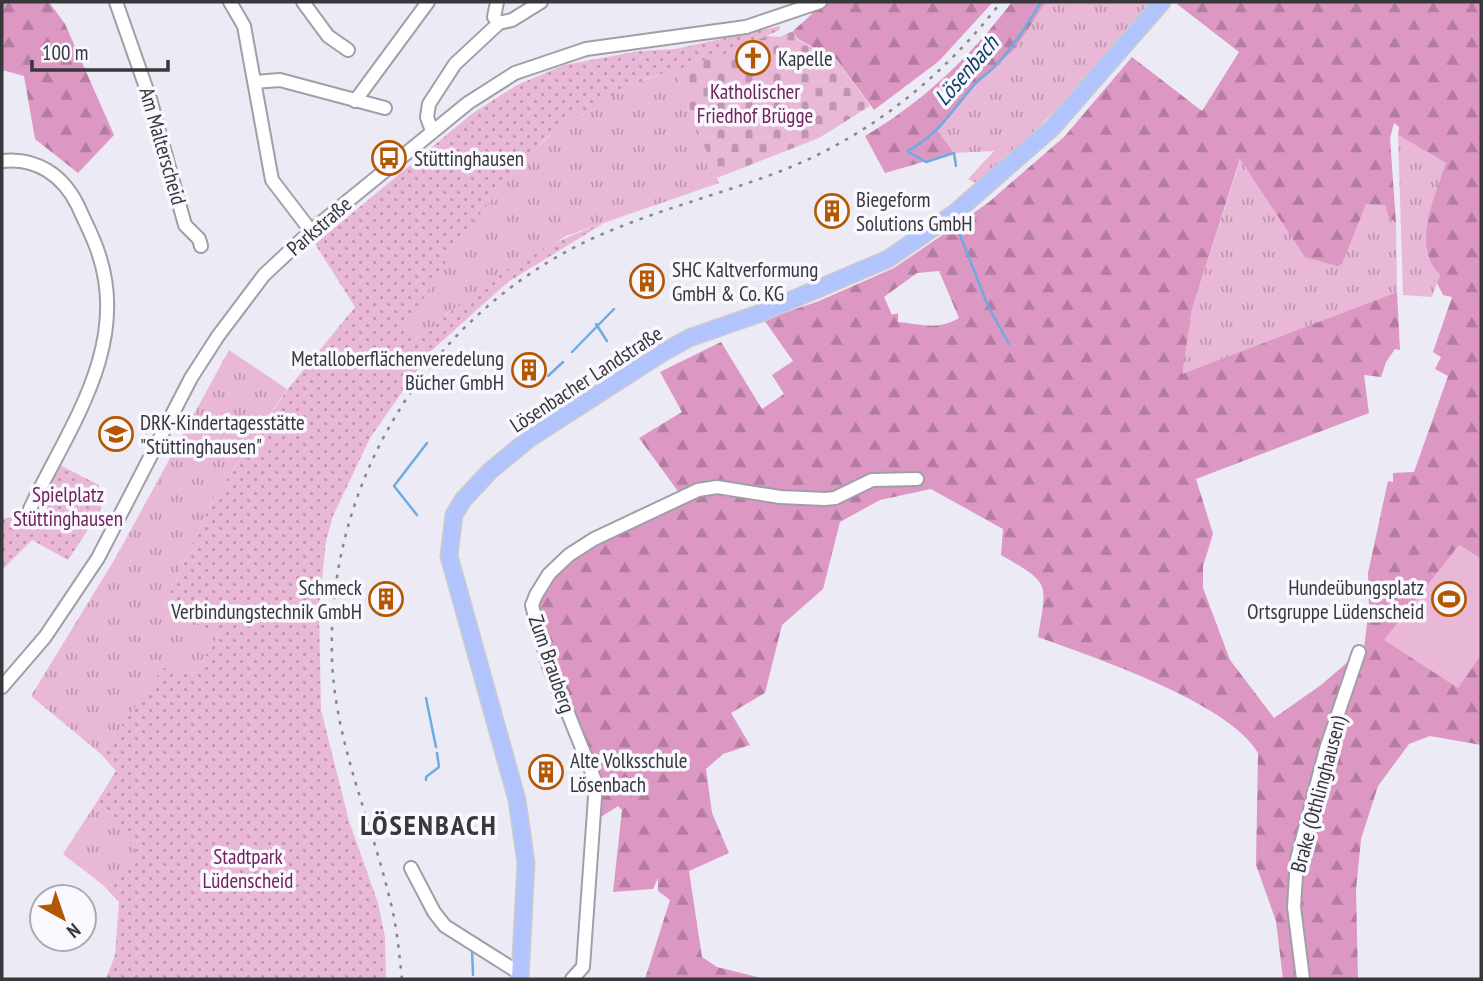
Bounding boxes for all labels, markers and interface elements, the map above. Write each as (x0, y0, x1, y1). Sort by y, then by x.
scale bar (32, 28, 168, 72)
water label: Lösenbach (928, 28, 1006, 111)
text: 100 m (42, 39, 88, 66)
church icon: Kapelle (734, 39, 772, 77)
place label: Kapelle (778, 45, 833, 72)
park label: Katholischer Friedhof Brügge (697, 78, 813, 129)
street label: Am Malterscheid (133, 84, 193, 208)
bus stop icon: Stüttinghausen (370, 139, 408, 177)
place label: Stüttinghausen (414, 145, 524, 172)
place label: Biegeform Solutions GmbH (856, 186, 973, 237)
street label: Parkstraße (281, 191, 357, 261)
building icon: Biegeform Solutions GmbH (813, 192, 851, 230)
place label: SHC Kaltverformung GmbH & Co. KG (672, 256, 818, 307)
building icon: SHC Kaltverformung GmbH & Co. KG (628, 262, 666, 300)
street label: Lösenbacher Landstraße (505, 320, 667, 438)
place label: Metalloberflächenveredelung Bücher GmbH (291, 345, 504, 396)
building icon: Metalloberflächenveredelung Bücher GmbH (510, 351, 548, 389)
place label: DRK-Kindertagesstätte "Stüttinghausen" (140, 409, 305, 460)
school or university icon: DRK-Kindertagesstätte "Stüttinghausen" (97, 415, 135, 453)
park label: Spielplatz Stüttinghausen (13, 481, 123, 532)
place label: Schmeck Verbindungstechnik GmbH (170, 574, 362, 625)
place label: Hundeübungsplatz Ortsgruppe Lüdenscheid (1247, 574, 1424, 625)
building icon: Schmeck Verbindungstechnik GmbH (367, 580, 405, 618)
sports icon: Hundeübungsplatz Ortsgruppe Lüdenscheid (1430, 580, 1468, 618)
street label: Zum Brauberg (523, 611, 581, 717)
street label: Brake (Othlinghausen) (1284, 713, 1352, 875)
place label: Alte Volksschule Lösenbach (570, 747, 687, 798)
building icon: Alte Volksschule Lösenbach (527, 753, 565, 791)
district label: LÖSENBACH (360, 806, 498, 843)
park label: Stadtpark Lüdenscheid (203, 843, 293, 894)
north arrow (28, 883, 98, 953)
text: N (62, 919, 86, 944)

